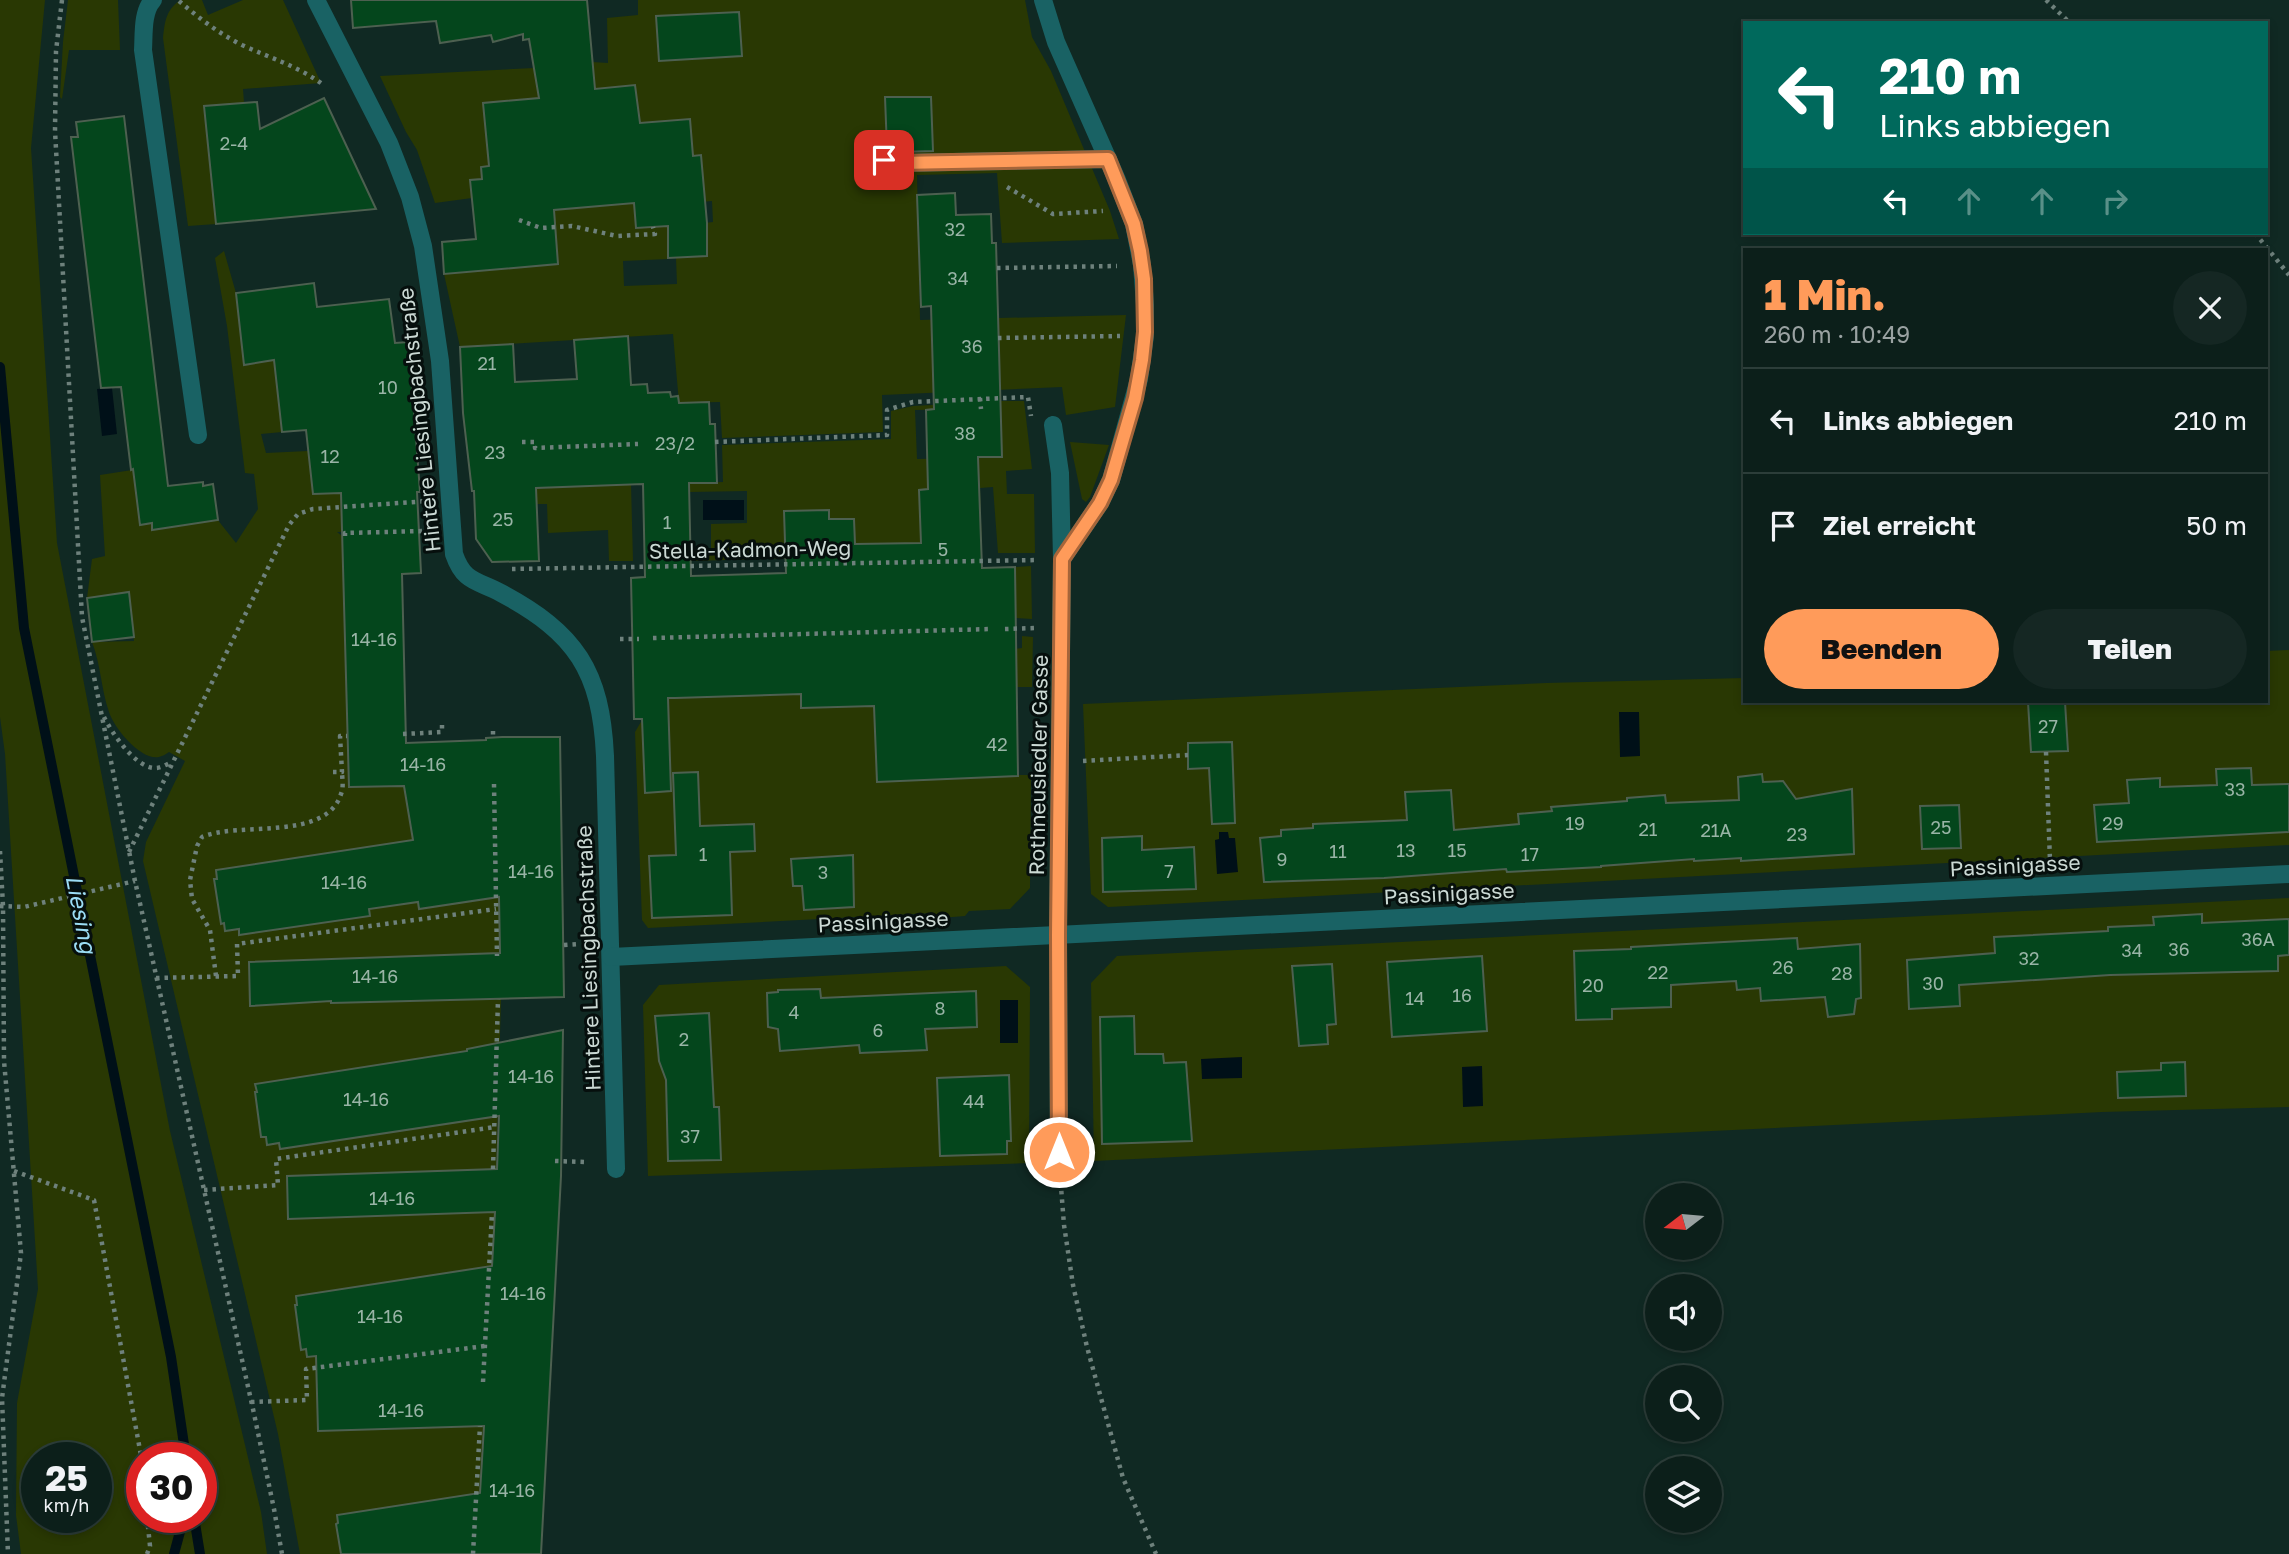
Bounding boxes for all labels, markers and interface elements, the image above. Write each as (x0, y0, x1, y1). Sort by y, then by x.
text: 210 m (1879, 46, 2021, 105)
icon: left (1764, 49, 1855, 140)
text: Links abbiegen (1879, 106, 2111, 144)
pin (854, 130, 914, 190)
house number: 2-4 (220, 132, 248, 154)
icon: arrive (865, 141, 903, 179)
icon: left (1877, 182, 1915, 220)
icon: ahead (1950, 182, 1988, 220)
icon: ahead (2023, 182, 2061, 220)
icon: right (2096, 182, 2134, 220)
house number: 32 (945, 218, 965, 240)
house number: 34 (947, 267, 969, 289)
text: 1 Min. (1764, 269, 1886, 319)
button: close (2173, 271, 2247, 345)
street label: Hintere Liesingbachstraße (392, 287, 446, 553)
text: 260 m · 10:49 (1764, 320, 1910, 348)
house number: 36 (961, 335, 983, 357)
house number: 21 (477, 352, 497, 374)
house number: 10 (378, 376, 398, 398)
icon: left (1764, 402, 1802, 440)
text: Links abbiegen (1823, 405, 2013, 436)
text: 210 m (2174, 405, 2247, 436)
house number: 38 (954, 422, 976, 444)
house number: 23/2 (655, 432, 695, 454)
house number: 23 (485, 441, 505, 463)
house number: 12 (320, 445, 340, 467)
icon: arrive (1764, 507, 1802, 545)
house number: 25 (493, 508, 513, 530)
text: Ziel erreicht (1823, 510, 1976, 541)
text: 50 m (2186, 510, 2247, 541)
house number: 1 (663, 511, 672, 533)
street label: Stella-Kadmon-Weg (649, 534, 851, 564)
house number: 5 (938, 538, 948, 560)
button: Beenden (1764, 609, 1999, 689)
button: Teilen (2013, 609, 2247, 689)
house number: 14-16 (351, 628, 397, 650)
street label: Rothneusiedler Gasse (1023, 654, 1053, 876)
house number: 27 (2038, 715, 2058, 737)
house number: 42 (986, 733, 1008, 755)
house number: 14-16 (400, 753, 446, 775)
house number: 33 (2224, 778, 2246, 800)
house number: 19 (1565, 812, 1585, 834)
house number: 29 (2102, 812, 2124, 834)
house number: 25 (1931, 816, 1951, 838)
house number: 21 (1638, 818, 1658, 840)
house number: 21A (1700, 819, 1732, 841)
house number: 23 (1787, 823, 1807, 845)
street label: Hintere Liesingbachstraße (570, 825, 606, 1091)
house number: 13 (1396, 839, 1416, 861)
house number: 15 (1447, 839, 1467, 861)
house number: 11 (1329, 840, 1347, 862)
house number: 1 (699, 843, 708, 865)
house number: 17 (1521, 843, 1539, 865)
house number: 9 (1277, 848, 1287, 870)
street label: Passinigasse (1949, 849, 2081, 881)
house number: 14-16 (508, 860, 554, 882)
house number: 7 (1164, 860, 1174, 882)
house number: 3 (818, 861, 828, 883)
house number: 14-16 (321, 871, 367, 893)
water label: Liesing (61, 872, 104, 957)
street label: Passinigasse (1383, 877, 1515, 909)
street label: Passinigasse (817, 905, 949, 937)
house number: 36A (2241, 928, 2275, 950)
house number: 36 (2168, 938, 2190, 960)
house number: 34 (2121, 939, 2143, 961)
house number: 32 (2019, 947, 2039, 969)
house number: 26 (1772, 956, 1794, 978)
house number: 22 (1648, 961, 1668, 983)
house number: 28 (1831, 962, 1853, 984)
house number: 14-16 (352, 965, 398, 987)
house number: 30 (1922, 972, 1944, 994)
house number: 20 (1582, 974, 1604, 996)
house number: 16 (1452, 984, 1472, 1006)
house number: 14 (1405, 987, 1425, 1009)
house number: 8 (935, 997, 945, 1019)
house number: 4 (789, 1001, 800, 1023)
house number: 6 (873, 1019, 883, 1041)
house number: 2 (679, 1028, 689, 1050)
house number: 14-16 (508, 1065, 554, 1087)
house number: 14-16 (343, 1088, 389, 1110)
house number: 44 (963, 1090, 985, 1112)
position arrow (1022, 1115, 1096, 1189)
house number: 37 (680, 1125, 700, 1147)
north arrow (1645, 1183, 1722, 1260)
map controls (1645, 1183, 1722, 1533)
house number: 14-16 (369, 1187, 415, 1209)
button: sound (1645, 1274, 1722, 1351)
house number: 14-16 (500, 1282, 546, 1304)
house number: 14-16 (357, 1305, 403, 1327)
button: search (1645, 1365, 1722, 1442)
house number: 14-16 (378, 1399, 424, 1421)
speed limit sign: 30 (126, 1442, 217, 1533)
button: layers (1645, 1456, 1722, 1533)
text: 25 (45, 1457, 88, 1499)
house number: 14-16 (489, 1479, 535, 1501)
text: km/h (44, 1494, 89, 1516)

